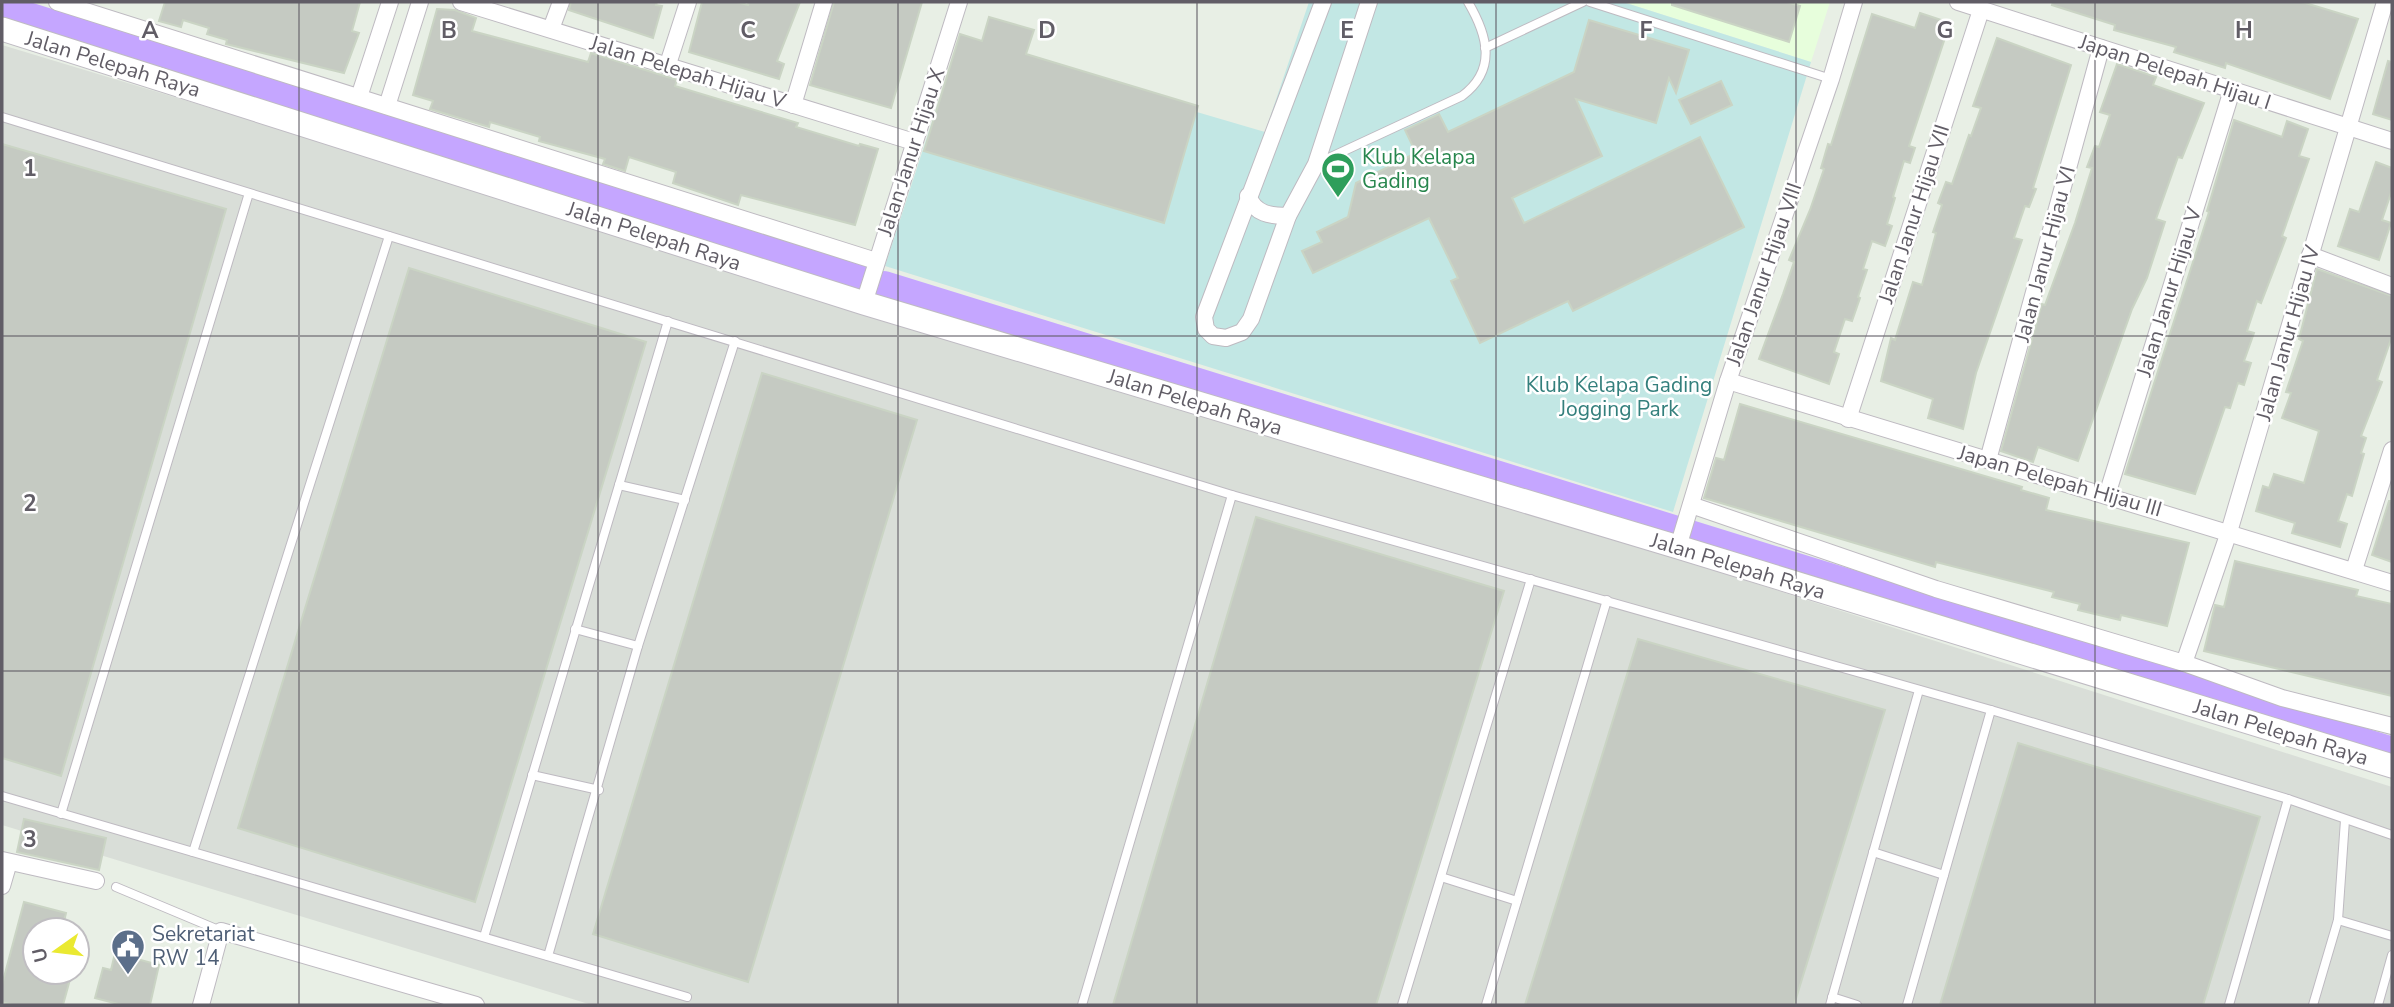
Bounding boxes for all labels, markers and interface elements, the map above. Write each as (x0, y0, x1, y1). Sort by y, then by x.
text: A (141, 15, 159, 46)
text: B (441, 15, 457, 46)
text: C (740, 15, 756, 46)
text: D (1038, 15, 1056, 46)
text: E (1340, 15, 1354, 46)
text: F (1640, 15, 1653, 46)
text: G (1937, 15, 1953, 46)
street label: Jalan Pelepah Raya (21, 24, 204, 104)
street label: Jalan Pelepah Hijau V (586, 29, 790, 115)
street label: Japan Pelepah Hijau I (2076, 29, 2274, 115)
street label: Jalan Janur Hijau X (870, 64, 951, 240)
street label: Jalan Janur Hijau VII (1872, 121, 1956, 308)
place label: Klub Kelapa Gading (1362, 143, 1476, 195)
sports icon: Klub Kelapa Gading (1319, 150, 1357, 199)
text: 1 (23, 153, 37, 184)
street label: Jalan Janur Hijau VI (2008, 163, 2082, 346)
street label: Jalan Janur Hijau VIII (1719, 179, 1808, 370)
street label: Jalan Pelepah Raya (562, 194, 745, 277)
street label: Jalan Janur Hijau V (2130, 203, 2208, 381)
street label: Jalan Janur Hijau IV (2249, 242, 2327, 425)
street label: Jalan Pelepah Raya (1103, 362, 1286, 442)
park label: Klub Kelapa Gading Jogging Park (1526, 371, 1712, 423)
street label: Japan Pelepah Hijau III (1954, 438, 2165, 524)
text: 2 (23, 488, 37, 519)
street label: Jalan Pelepah Raya (1646, 526, 1829, 606)
street label: Jalan Pelepah Raya (2189, 692, 2372, 772)
text: 3 (23, 824, 37, 855)
north arrow (21, 916, 91, 986)
place label: Sekretariat RW 14 (152, 920, 255, 972)
public building icon: Sekretariat RW 14 (109, 927, 147, 976)
text: U (26, 945, 55, 965)

